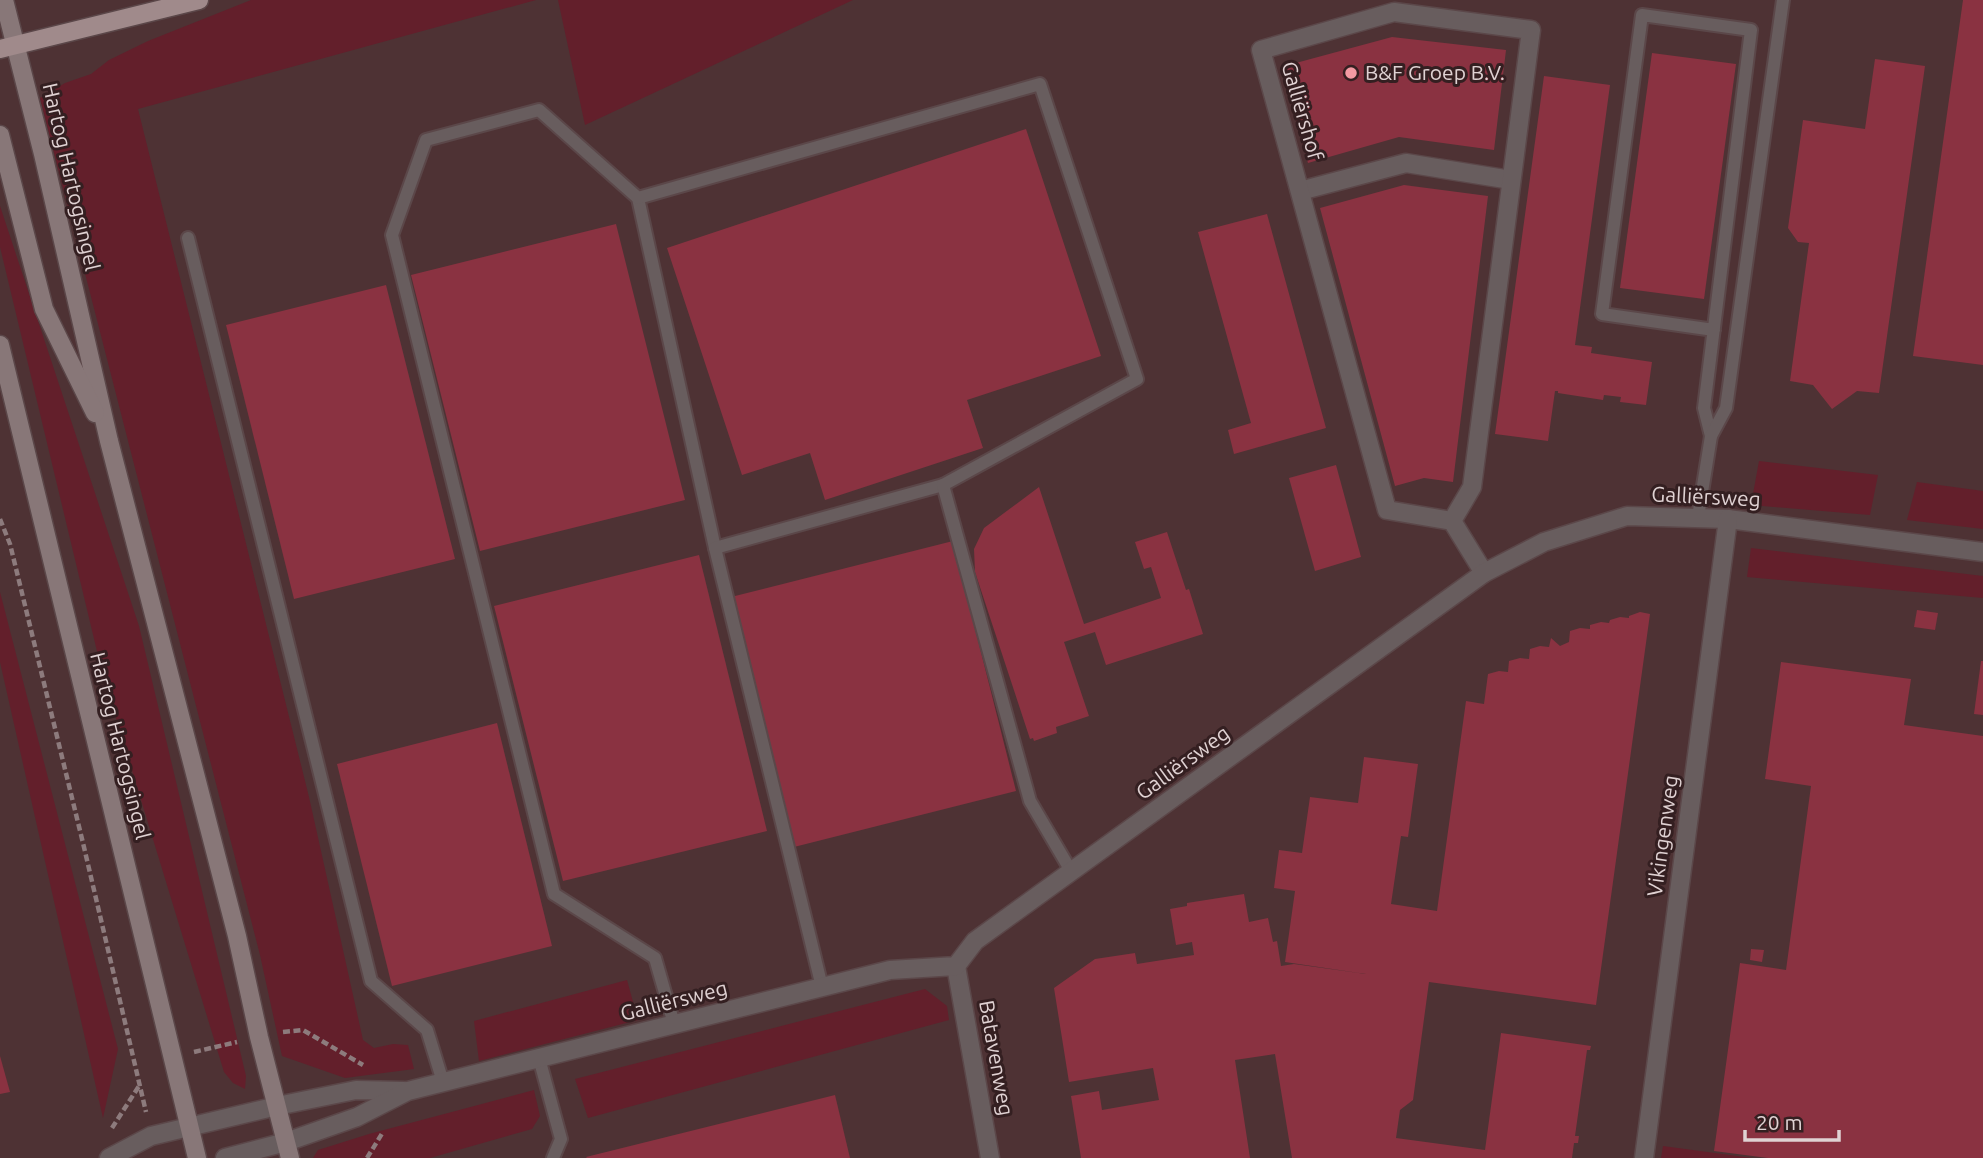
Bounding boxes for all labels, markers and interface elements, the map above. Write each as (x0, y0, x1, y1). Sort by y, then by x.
street label: Galliërshof (1277, 59, 1329, 164)
place label: B&F Groep B.V. (1365, 60, 1505, 84)
marker: B&F Groep B.V. (1343, 65, 1359, 81)
street label: Hartog Hartogsingel (39, 80, 105, 273)
street label: Galliërsweg (1651, 481, 1761, 511)
street label: Hartog Hartogsingel (86, 650, 156, 842)
street label: Galliërsweg (1131, 720, 1234, 804)
street label: Vikingenweg (1642, 774, 1682, 898)
street label: Galliërsweg (618, 975, 730, 1025)
street label: Batavenweg (975, 998, 1019, 1117)
scale bar (1745, 1098, 1840, 1142)
text: 20 m (1756, 1110, 1803, 1134)

